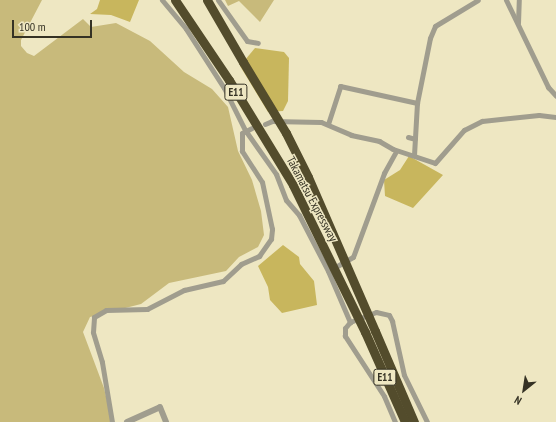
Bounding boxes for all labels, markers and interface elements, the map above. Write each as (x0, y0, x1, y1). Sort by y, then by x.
scale bar (14, 12, 94, 38)
text: 100 m (19, 19, 46, 34)
road number: E11 (224, 83, 248, 101)
street label: Takamatsu Expressway (283, 154, 341, 244)
road number: E11 (373, 368, 397, 386)
north arrow (504, 370, 544, 410)
text: N (512, 393, 524, 408)

